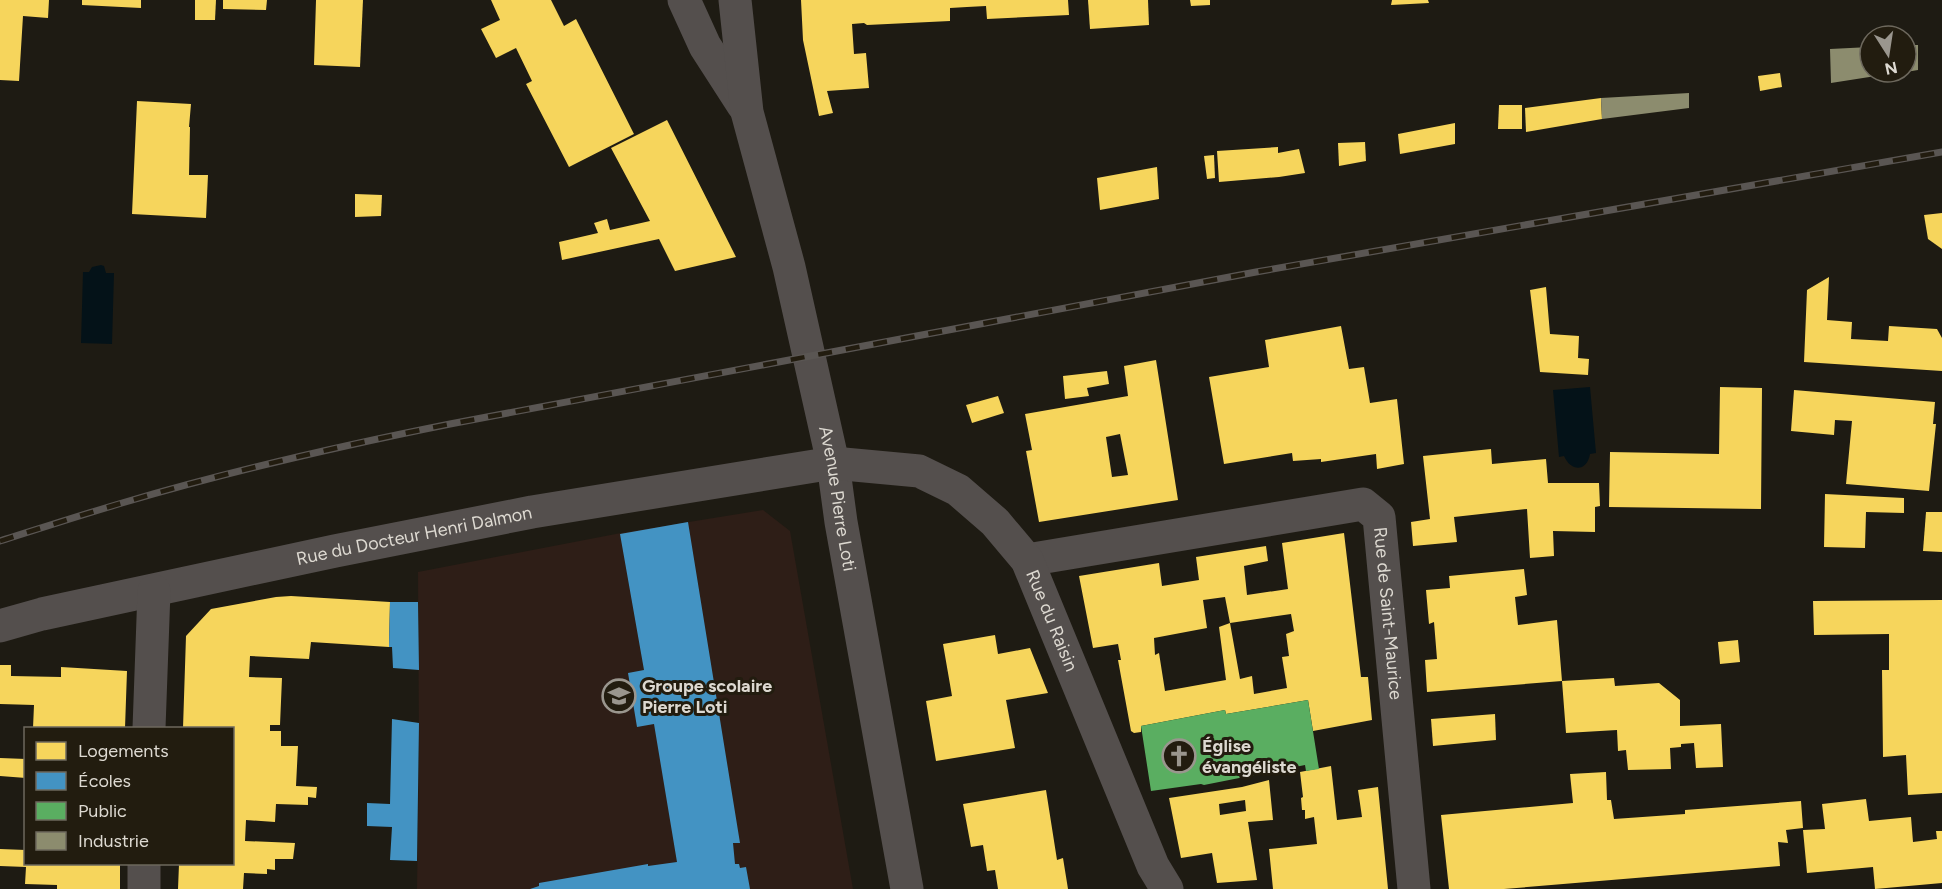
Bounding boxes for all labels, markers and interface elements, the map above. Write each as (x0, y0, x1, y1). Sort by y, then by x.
north arrow (1858, 24, 1918, 84)
text: N (1883, 58, 1899, 79)
street label: Avenue Pierre Loti (814, 424, 861, 573)
street label: Rue du Docteur Henri Dalmon (294, 501, 534, 570)
street label: Rue de Saint-Maurice (1369, 526, 1407, 701)
street label: Rue du Raisin (1021, 566, 1083, 675)
place label: Groupe scolaire Pierre Loti (642, 675, 772, 718)
school or university icon: Groupe scolaire Pierre Loti (601, 678, 637, 714)
legend (24, 727, 234, 865)
place label: Église évangéliste (1202, 735, 1297, 778)
church icon: Église évangéliste (1161, 738, 1197, 774)
text: Logements (78, 740, 169, 762)
text: Écoles (78, 770, 131, 792)
text: Public (78, 800, 127, 822)
text: Industrie (78, 830, 149, 852)

